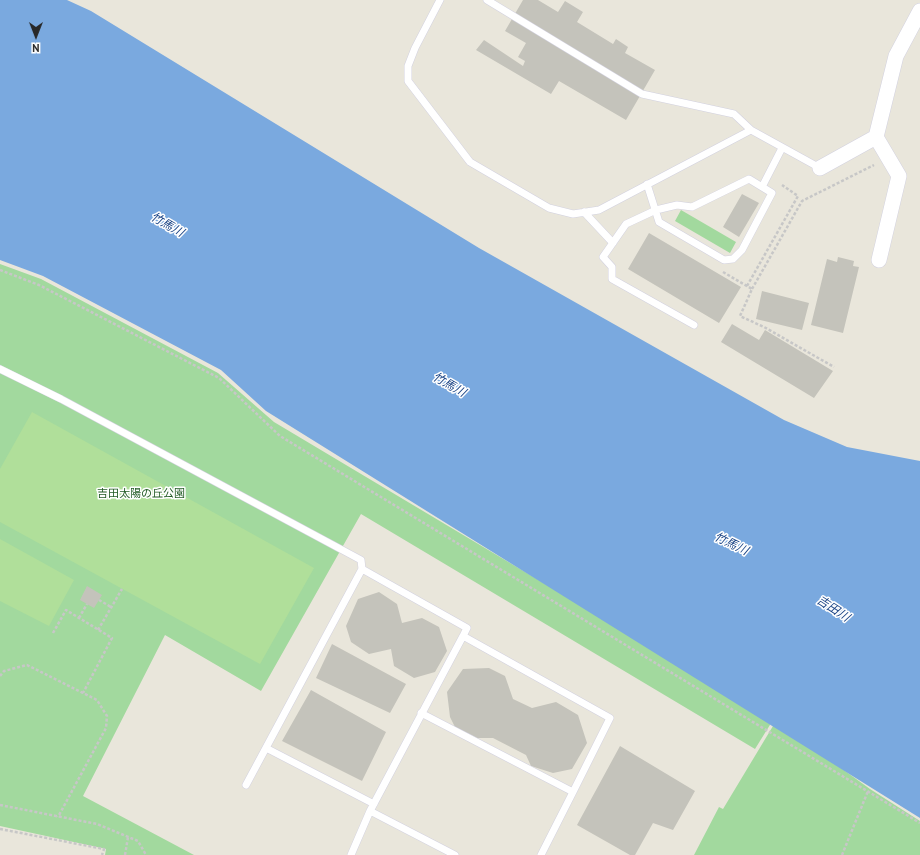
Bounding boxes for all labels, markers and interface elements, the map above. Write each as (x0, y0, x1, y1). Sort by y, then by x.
north arrow (16, 16, 56, 56)
text: N (32, 41, 40, 55)
water label: 竹馬川 (148, 210, 186, 240)
water label: 竹馬川 (430, 370, 468, 400)
park label: 吉田太陽の丘公園 (97, 487, 185, 501)
water label: 竹馬川 (712, 530, 750, 558)
water label: 吉田川 (814, 593, 852, 625)

